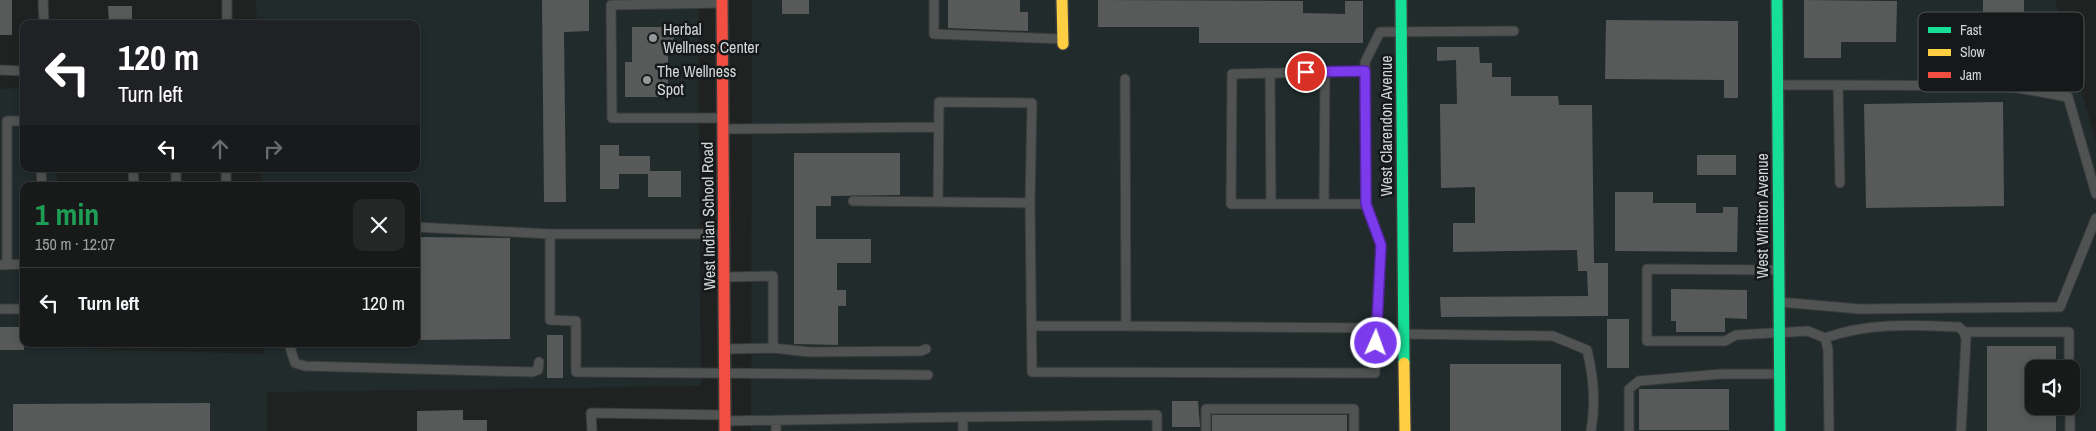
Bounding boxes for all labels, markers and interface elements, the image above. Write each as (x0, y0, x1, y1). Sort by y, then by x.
legend (1918, 12, 2084, 92)
place label: Herbal Wellness Center (663, 18, 760, 58)
text: Fast (1960, 21, 1982, 39)
marker: Herbal Wellness Center (647, 32, 659, 44)
text: 120 m (118, 34, 199, 81)
icon: left (35, 40, 100, 105)
text: Slow (1960, 43, 1986, 61)
pin (1285, 51, 1327, 93)
street label: West Clarendon Avenue (1375, 55, 1397, 197)
icon: arrive (1292, 58, 1320, 86)
place label: The Wellness Spot (657, 60, 736, 100)
text: Jam (1960, 66, 1982, 84)
marker: The Wellness Spot (641, 74, 653, 86)
text: Turn left (118, 79, 183, 109)
icon: left (153, 135, 181, 163)
icon: ahead (206, 135, 234, 163)
icon: right (259, 135, 287, 163)
street label: West Indian School Road (696, 142, 720, 290)
street label: West Whitton Avenue (1751, 153, 1773, 279)
text: 1 min (35, 194, 99, 234)
button: close (353, 199, 405, 251)
text: 150 m · 12:07 (35, 233, 115, 255)
icon: left (35, 289, 63, 317)
text: Turn left (78, 290, 139, 316)
text: 120 m (362, 290, 405, 316)
position arrow (1349, 316, 1401, 368)
map controls (2025, 360, 2080, 415)
button: sound (2025, 360, 2080, 415)

